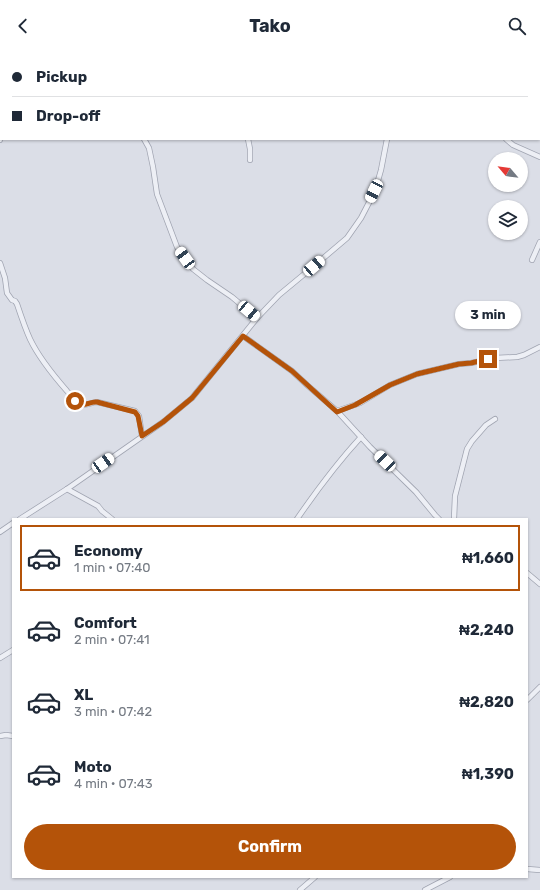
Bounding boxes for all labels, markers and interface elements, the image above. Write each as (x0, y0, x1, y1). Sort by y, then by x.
icon: back (12, 15, 34, 37)
text: Tako (249, 15, 291, 37)
icon: search (506, 15, 528, 37)
text: Pickup (36, 68, 87, 86)
text: Drop-off (36, 107, 100, 125)
north arrow (488, 152, 528, 192)
map controls (488, 152, 528, 240)
car (363, 178, 385, 204)
button: layers (488, 200, 528, 240)
car (173, 245, 197, 271)
car (301, 254, 327, 278)
car (236, 299, 262, 323)
callout: 3 min (455, 301, 521, 329)
text: 3 min (470, 307, 506, 322)
route end (479, 350, 497, 368)
route start (66, 392, 84, 410)
car (372, 448, 398, 474)
car (90, 451, 116, 475)
icon: car (26, 540, 62, 576)
text: Economy (74, 542, 143, 560)
text: ₦1,660 (462, 549, 514, 567)
text: 1 min · 07:40 (74, 560, 151, 575)
icon: car (26, 612, 62, 648)
text: Comfort (74, 614, 137, 632)
text: ₦2,240 (459, 621, 514, 639)
text: 2 min · 07:41 (74, 632, 150, 647)
icon: car (26, 684, 62, 720)
text: XL (74, 686, 93, 704)
text: ₦2,820 (459, 693, 514, 711)
text: 3 min · 07:42 (74, 704, 152, 719)
icon: car (26, 756, 62, 792)
text: Moto (74, 758, 112, 776)
text: ₦1,390 (462, 765, 514, 783)
text: 4 min · 07:43 (74, 776, 153, 791)
button: Confirm (24, 824, 516, 870)

